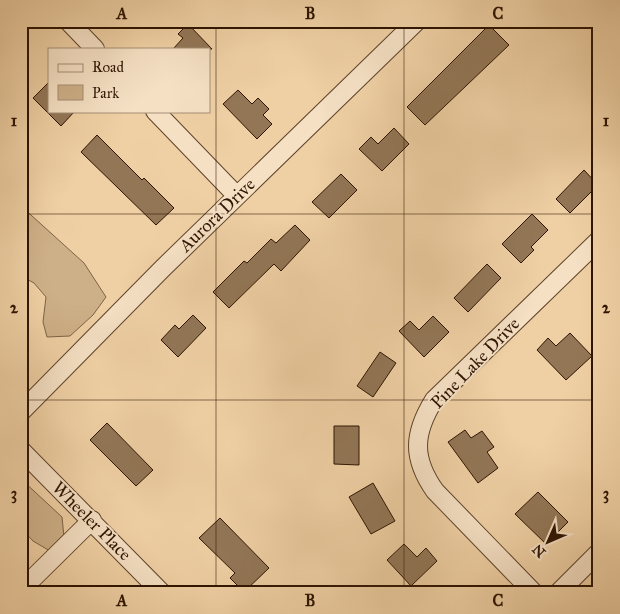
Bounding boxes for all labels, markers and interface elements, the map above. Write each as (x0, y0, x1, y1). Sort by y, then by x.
text: A (116, 4, 128, 23)
text: B (305, 4, 315, 23)
text: C (493, 4, 504, 23)
legend (48, 48, 210, 112)
text: Road (92, 58, 124, 76)
text: Park (92, 84, 119, 102)
text: 1 (11, 111, 18, 130)
text: 1 (603, 111, 610, 130)
street label: Aurora Drive (174, 173, 260, 257)
text: 2 (10, 298, 19, 317)
text: 2 (602, 298, 611, 317)
street label: Pine Lake Drive (426, 313, 524, 413)
street label: Wheeler Place (48, 477, 136, 565)
text: 3 (11, 484, 17, 504)
text: 3 (603, 484, 609, 504)
north arrow (522, 516, 572, 566)
text: N (529, 541, 549, 561)
text: A (116, 591, 128, 610)
text: B (305, 591, 315, 610)
text: C (493, 591, 504, 610)

